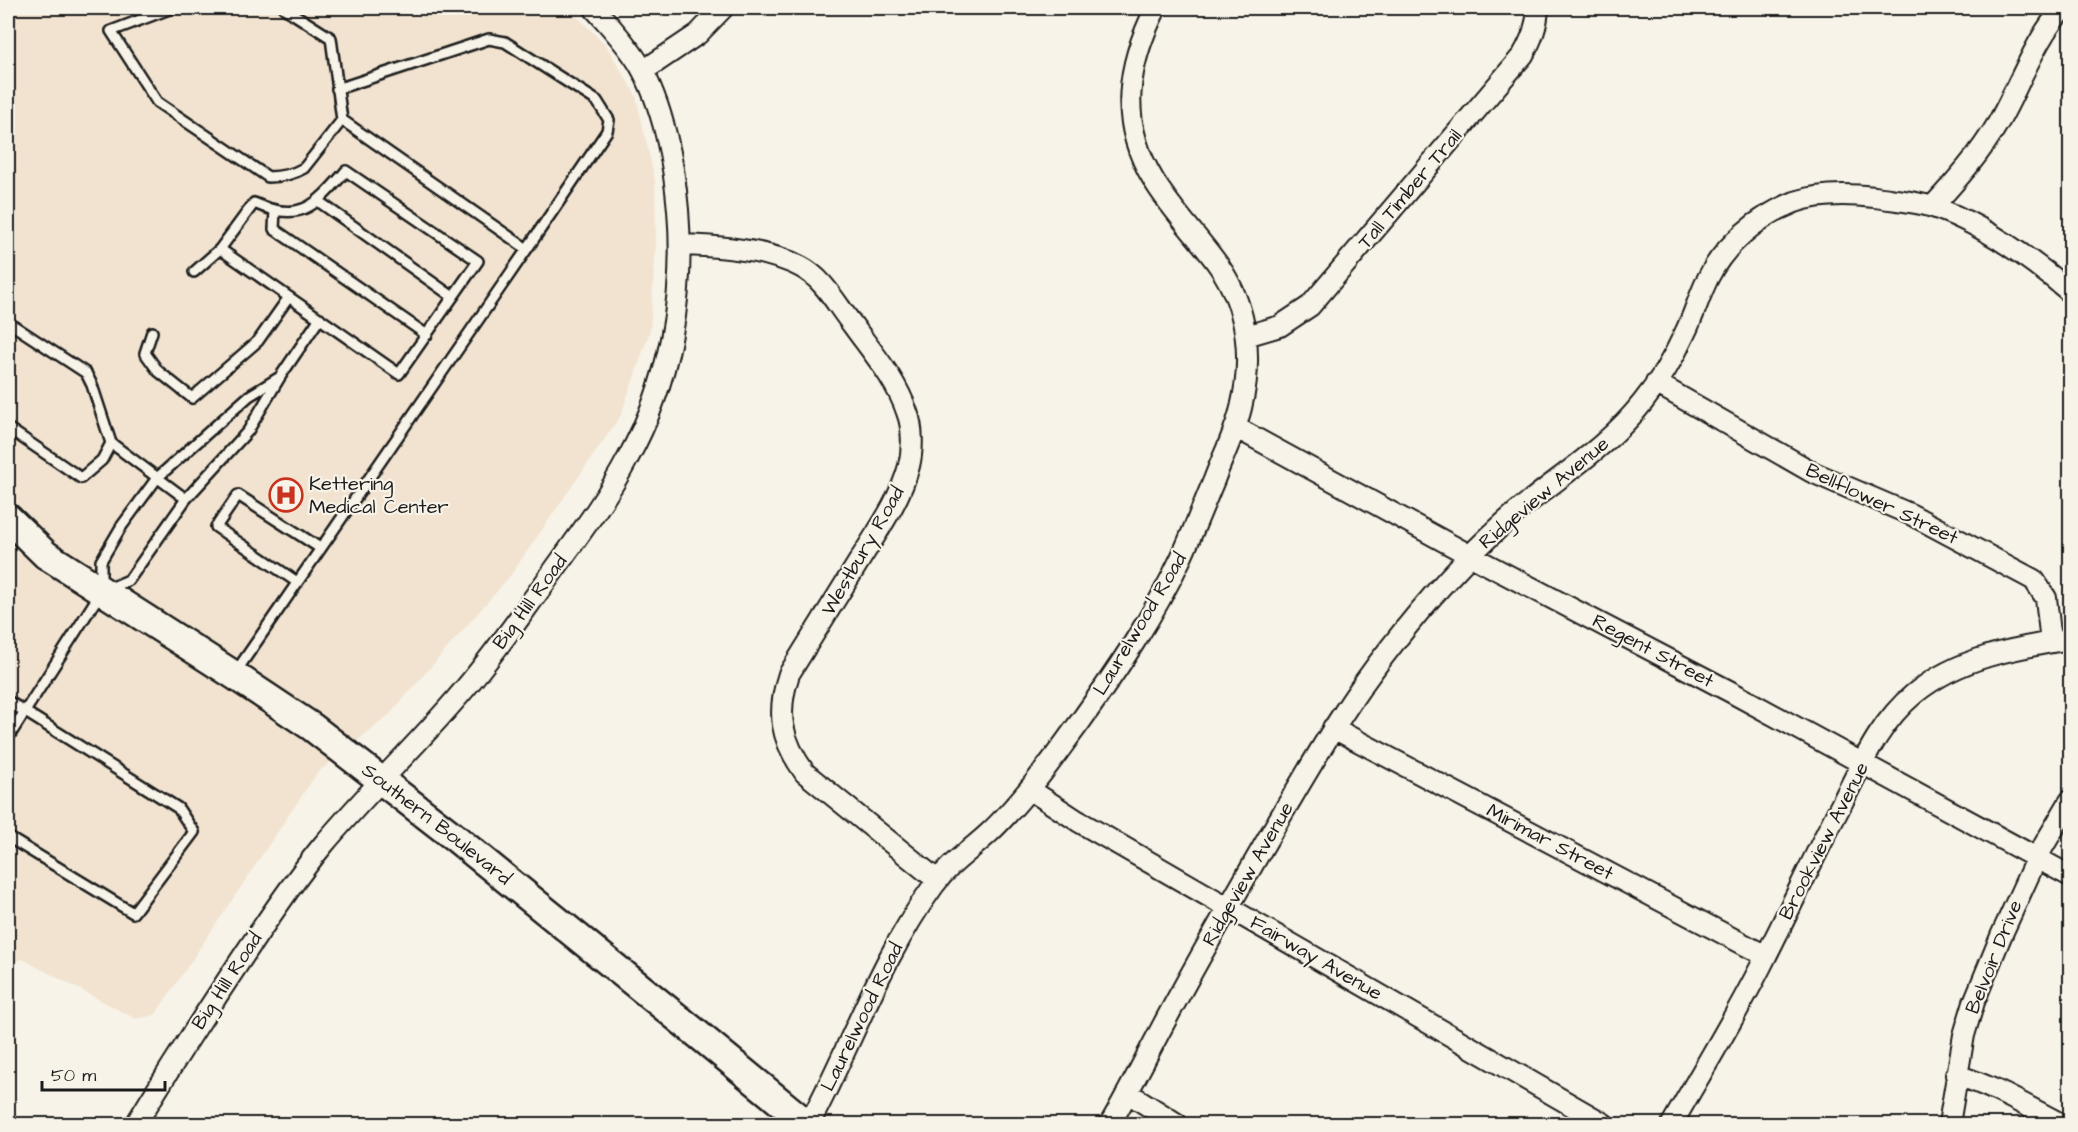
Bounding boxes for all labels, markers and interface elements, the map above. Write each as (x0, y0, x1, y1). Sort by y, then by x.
street label: Tall Timber Trail (1351, 123, 1469, 255)
street label: Ridgeview Avenue (1473, 430, 1616, 557)
street label: Bellflower Street (1801, 456, 1963, 552)
place label: Kettering Medical Center (309, 470, 449, 521)
hospital icon: Kettering Medical Center (268, 477, 304, 513)
street label: Westbury Road (815, 481, 912, 621)
street label: Laurelwood Road (1086, 547, 1194, 701)
street label: Big Hill Road (486, 549, 575, 656)
street label: Regent Street (1587, 607, 1719, 696)
street label: Southern Boulevard (356, 757, 518, 892)
street label: Brookview Avenue (1772, 757, 1876, 925)
street label: Ridgeview Avenue (1195, 797, 1302, 952)
street label: Mirimar Street (1482, 797, 1618, 887)
street label: Belvoir Drive (1959, 896, 2030, 1018)
street label: Fairway Avenue (1244, 909, 1387, 1008)
street label: Big Hill Road (185, 927, 270, 1036)
street label: Laurelwood Road (814, 938, 910, 1096)
scale bar (42, 1054, 165, 1092)
text: 50 m (51, 1063, 96, 1088)

